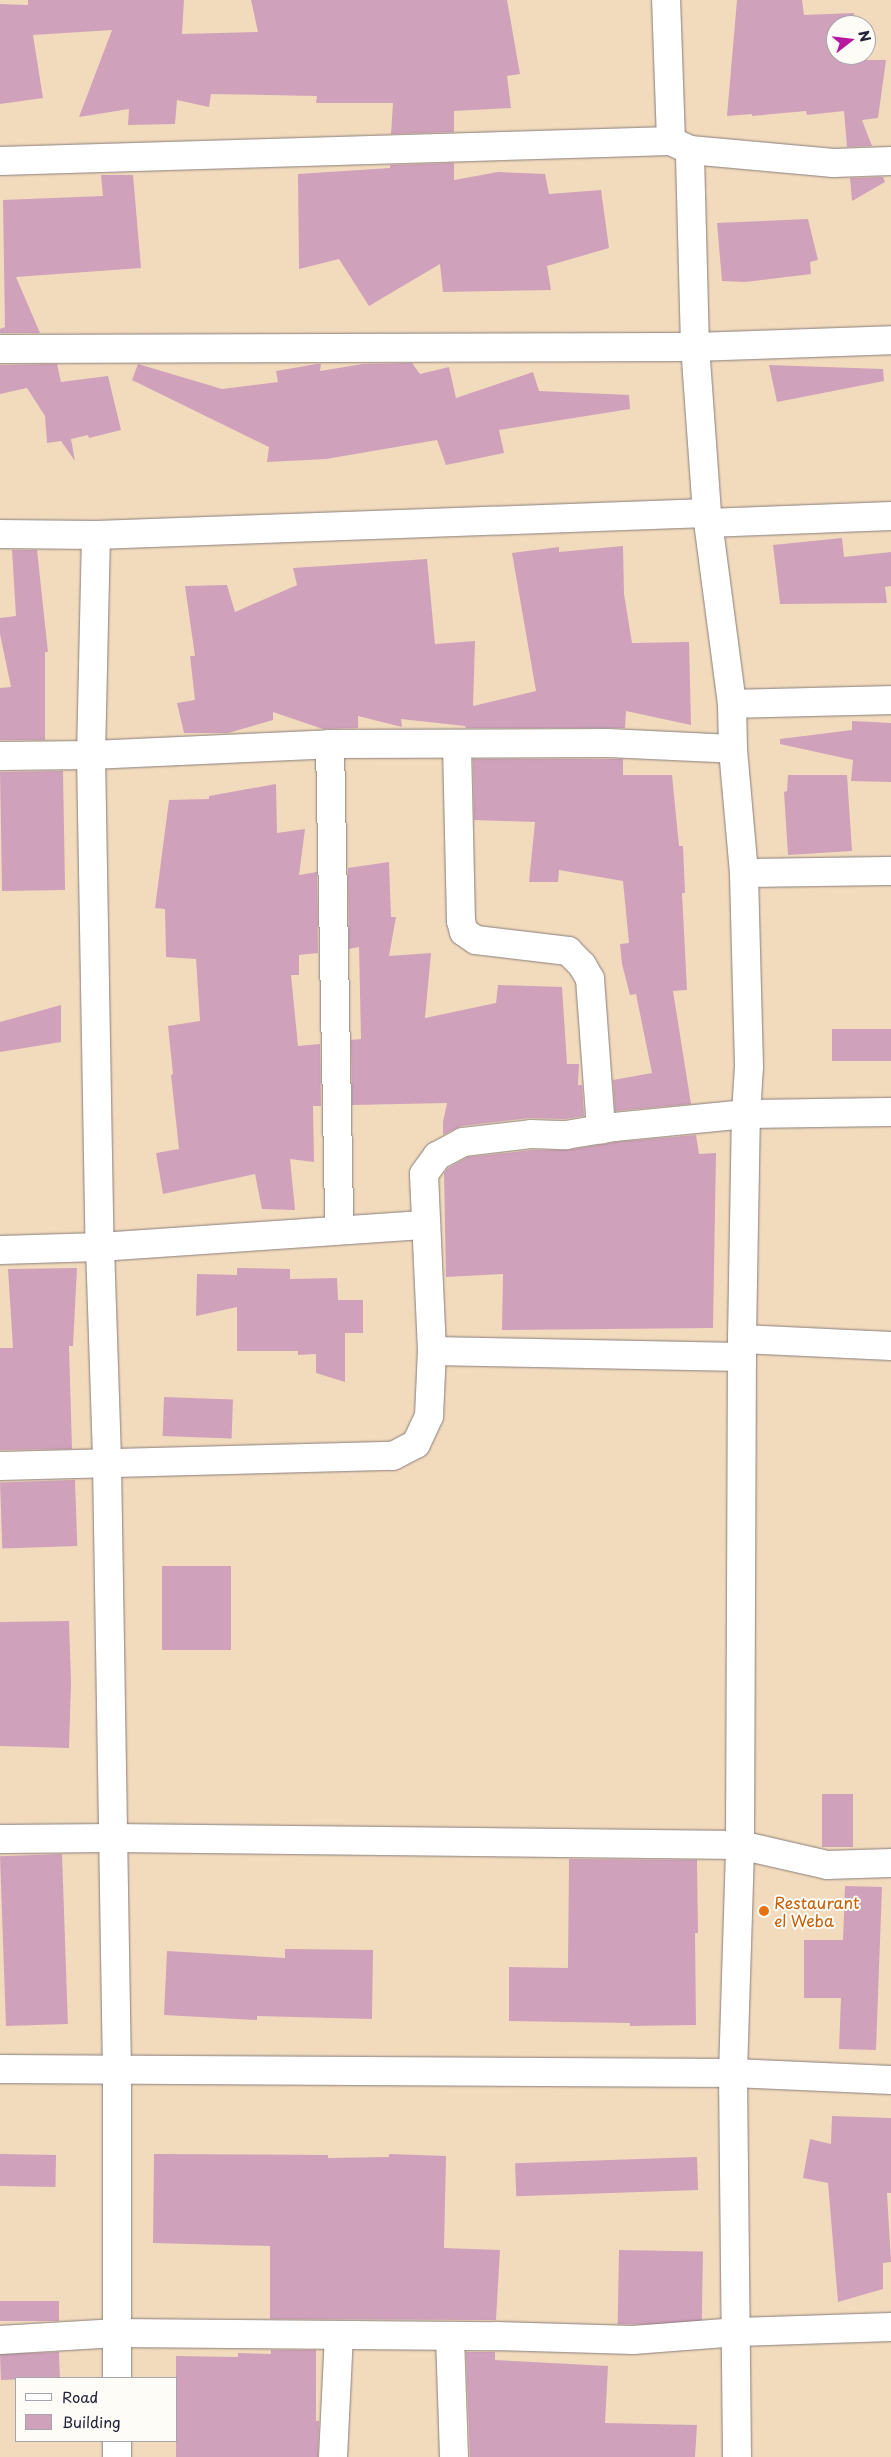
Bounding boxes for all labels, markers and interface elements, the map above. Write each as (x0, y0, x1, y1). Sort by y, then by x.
north arrow (826, 15, 876, 65)
text: N (853, 28, 877, 44)
place label: Restaurant el Weba (774, 1892, 860, 1930)
marker: Restaurant el Weba (758, 1905, 770, 1917)
legend (15, 2377, 178, 2442)
text: Road (62, 2385, 98, 2408)
text: Building (62, 2410, 121, 2433)

